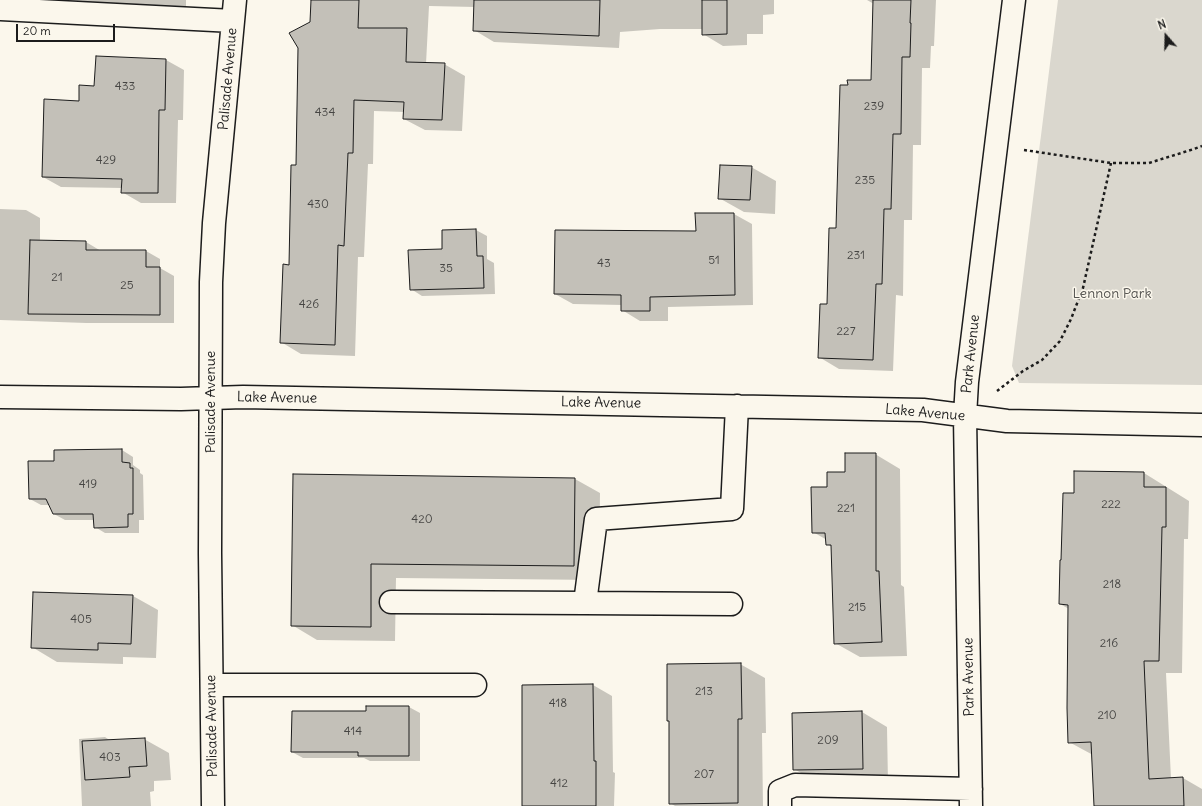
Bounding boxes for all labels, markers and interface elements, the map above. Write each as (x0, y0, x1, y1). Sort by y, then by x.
scale bar (18, 16, 117, 42)
north arrow (1146, 16, 1186, 56)
text: N (1156, 17, 1168, 33)
text: 20 m (23, 23, 51, 38)
street label: Palisade Avenue (215, 27, 241, 131)
house number: 433 (115, 80, 135, 94)
house number: 239 (864, 100, 884, 114)
house number: 434 (315, 106, 335, 120)
house number: 429 (96, 154, 116, 168)
house number: 235 (855, 174, 875, 188)
house number: 430 (307, 198, 329, 212)
house number: 231 (847, 249, 865, 263)
house number: 51 (708, 254, 720, 268)
house number: 43 (597, 257, 611, 271)
house number: 35 (439, 262, 453, 276)
house number: 21 (51, 271, 63, 285)
house number: 25 (120, 279, 134, 293)
park label: Lennon Park (1072, 286, 1152, 302)
house number: 426 (299, 298, 319, 312)
street label: Park Avenue (959, 314, 983, 394)
house number: 227 (836, 325, 856, 339)
street label: Palisade Avenue (203, 351, 219, 453)
street label: Lake Avenue (237, 389, 317, 407)
street label: Lake Avenue (561, 394, 641, 412)
street label: Lake Avenue (884, 401, 966, 425)
house number: 419 (79, 478, 97, 492)
house number: 222 (1101, 498, 1121, 512)
house number: 221 (837, 502, 855, 516)
house number: 420 (411, 513, 433, 527)
house number: 218 (1103, 578, 1121, 592)
house number: 215 (848, 601, 866, 615)
house number: 405 (70, 613, 92, 627)
street label: Park Avenue (960, 637, 978, 717)
house number: 216 (1100, 637, 1118, 651)
street label: Palisade Avenue (203, 675, 221, 777)
house number: 213 (695, 685, 713, 699)
house number: 418 (549, 697, 567, 711)
house number: 210 (1097, 709, 1117, 723)
house number: 414 (344, 725, 362, 739)
house number: 209 (817, 734, 839, 748)
house number: 403 (99, 751, 121, 765)
house number: 207 (694, 768, 714, 782)
house number: 412 (550, 777, 568, 791)

